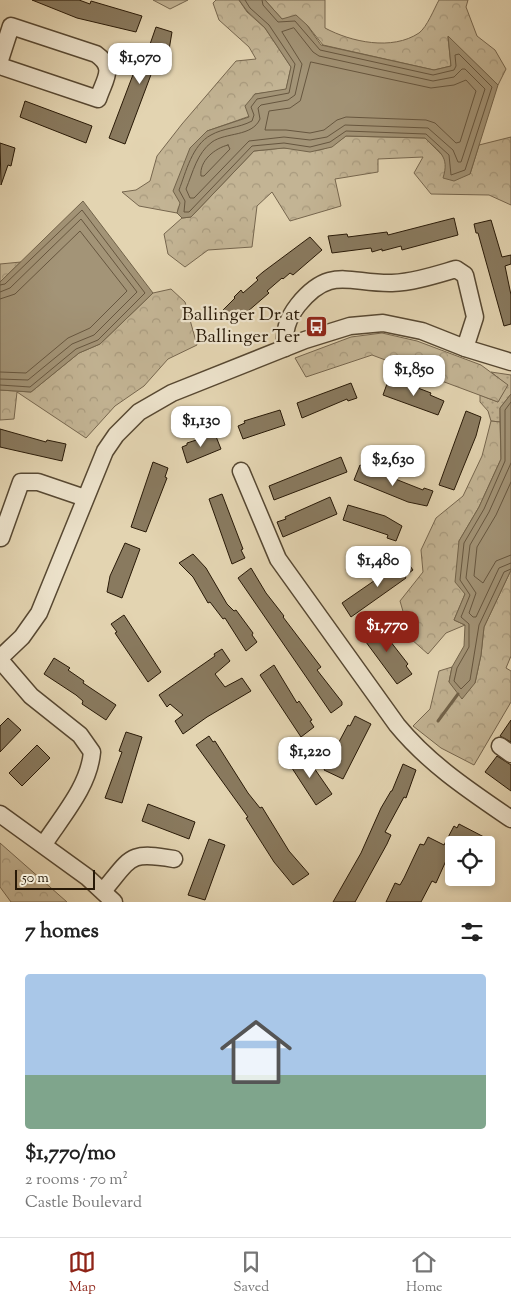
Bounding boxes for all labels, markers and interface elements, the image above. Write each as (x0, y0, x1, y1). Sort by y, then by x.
pin: $1,070 (99, 42, 181, 85)
text: $1,070 (119, 47, 161, 70)
place label: Ballinger Dr at Ballinger Ter (182, 302, 300, 351)
bus stop icon: Ballinger Dr at Ballinger Ter (304, 314, 328, 338)
pin: $1,850 (373, 354, 455, 397)
text: $1,850 (394, 359, 434, 382)
pin: $1,130 (160, 406, 242, 448)
text: $1,130 (182, 410, 220, 433)
pin: $2,630 (352, 444, 434, 487)
text: $2,630 (372, 449, 414, 472)
pin: $1,480 (337, 546, 419, 588)
text: $1,480 (357, 550, 399, 573)
pin: $1,770 (346, 610, 428, 653)
text: $1,770 (366, 615, 408, 638)
pin: $1,220 (269, 736, 351, 779)
text: $1,220 (289, 741, 331, 764)
map controls (445, 836, 495, 886)
button: locate (445, 836, 495, 886)
scale bar (15, 867, 95, 890)
text: 50 m (22, 869, 49, 889)
text: 7 homes (25, 917, 99, 947)
icon: filters (458, 918, 486, 946)
icon: home (211, 1007, 301, 1097)
text: $1,770/mo (25, 1139, 116, 1169)
text: 2 rooms · 70 m² (25, 1169, 128, 1192)
text: Castle Boulevard (25, 1192, 142, 1215)
tab: Map (68, 1248, 96, 1298)
tab: Saved (233, 1248, 269, 1298)
tab: Home (406, 1248, 443, 1298)

